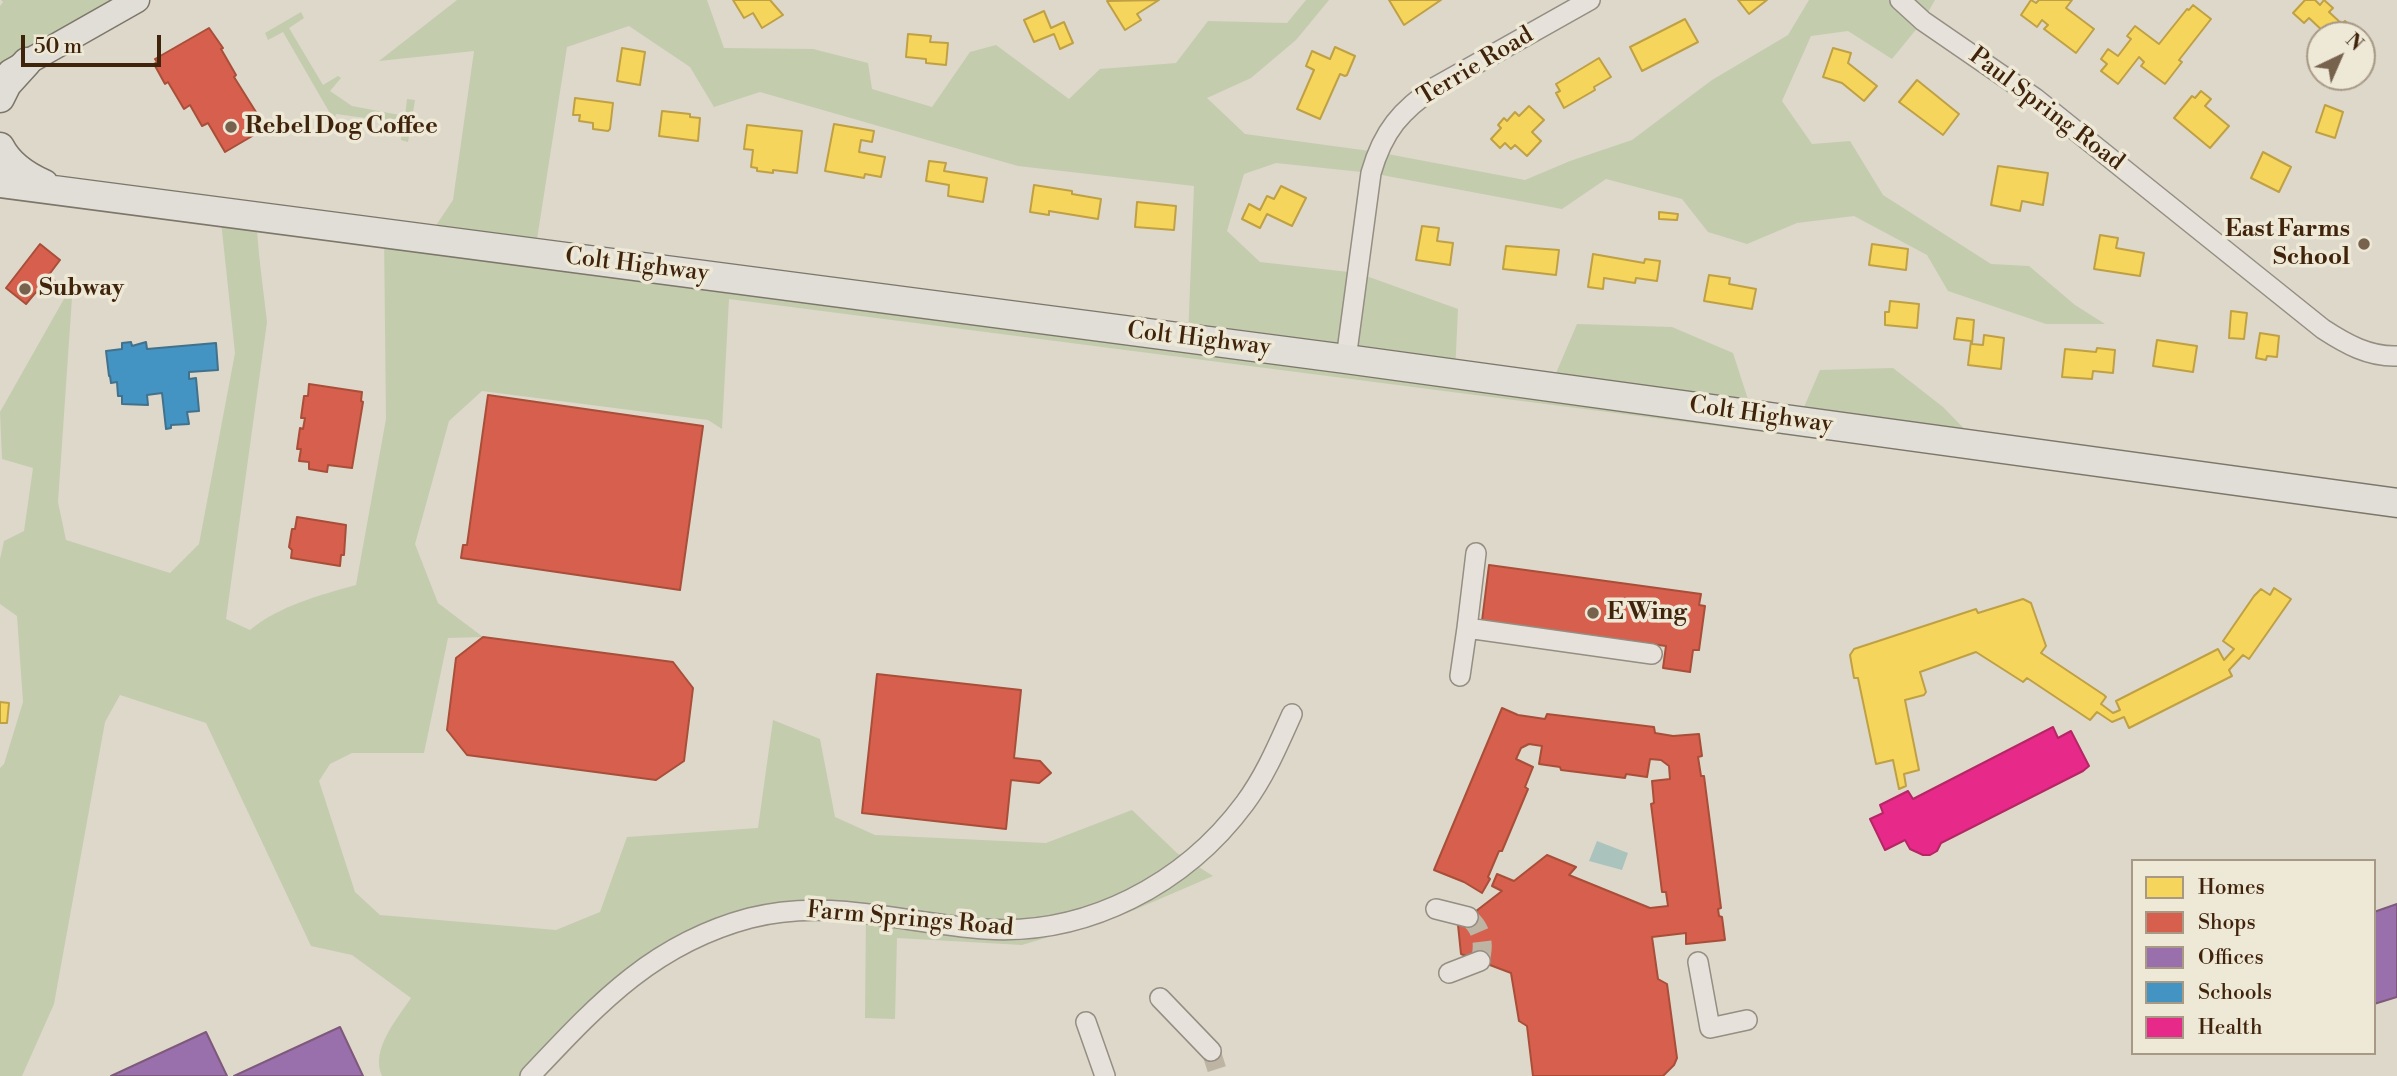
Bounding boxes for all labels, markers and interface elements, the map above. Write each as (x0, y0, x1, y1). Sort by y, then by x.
scale bar (24, 21, 164, 65)
street label: Terrie Road (1413, 21, 1539, 113)
north arrow (2306, 21, 2376, 91)
text: N (2340, 28, 2368, 56)
text: 50 m (34, 34, 82, 60)
street label: Paul Spring Road (1963, 42, 2129, 178)
place label: Rebel Dog Coffee (245, 113, 438, 141)
marker: Rebel Dog Coffee (223, 119, 239, 135)
place label: East Farms School (2225, 216, 2350, 272)
marker: East Farms School (2356, 236, 2372, 252)
street label: Colt Highway (563, 243, 711, 289)
place label: Subway (39, 275, 124, 303)
marker: Subway (17, 281, 33, 297)
street label: Colt Highway (1125, 317, 1273, 363)
street label: Colt Highway (1687, 392, 1835, 440)
place label: E Wing (1607, 599, 1687, 627)
marker: E Wing (1585, 605, 1601, 621)
legend (2131, 859, 2376, 1055)
text: Homes (2198, 875, 2265, 901)
street label: Farm Springs Road (805, 897, 1015, 943)
text: Shops (2198, 910, 2256, 936)
text: Offices (2198, 945, 2264, 971)
text: Schools (2198, 980, 2272, 1006)
text: Health (2198, 1015, 2262, 1041)

